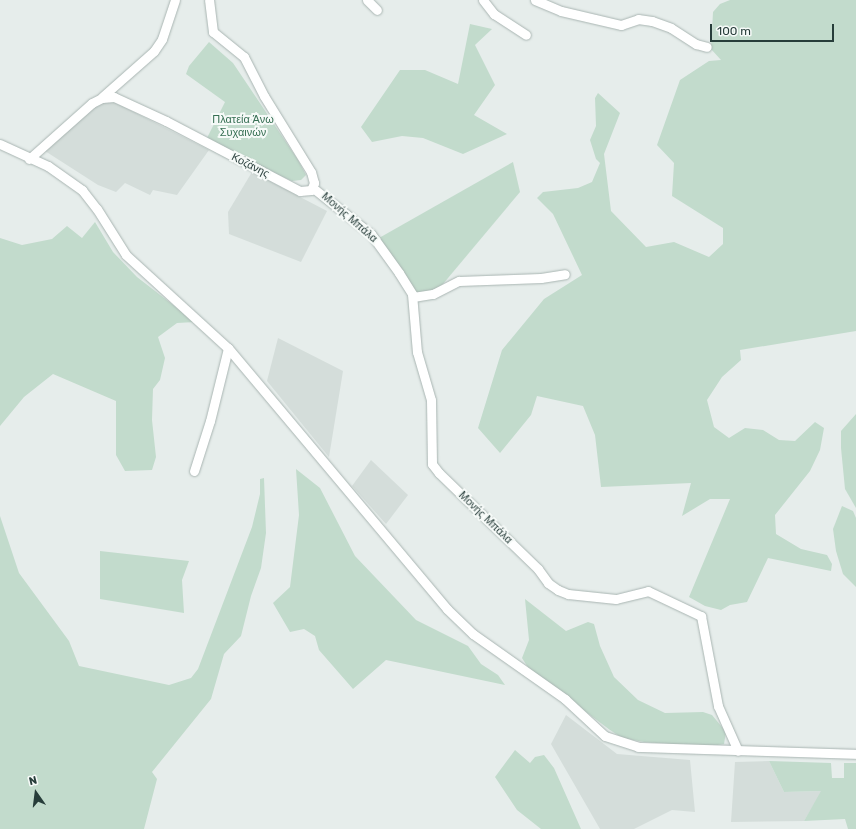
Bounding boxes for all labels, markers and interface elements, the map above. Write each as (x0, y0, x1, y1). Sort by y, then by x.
scale bar (712, 16, 836, 42)
text: 100 m (717, 24, 751, 38)
park label: Πλατεία Άνω Συχαινών (212, 114, 274, 140)
street label: Κοζάνης (229, 151, 271, 181)
street label: Μονής Μπάλα (318, 190, 380, 246)
street label: Μονής Μπάλα (455, 489, 515, 547)
north arrow (16, 773, 56, 813)
text: N (28, 774, 38, 788)

